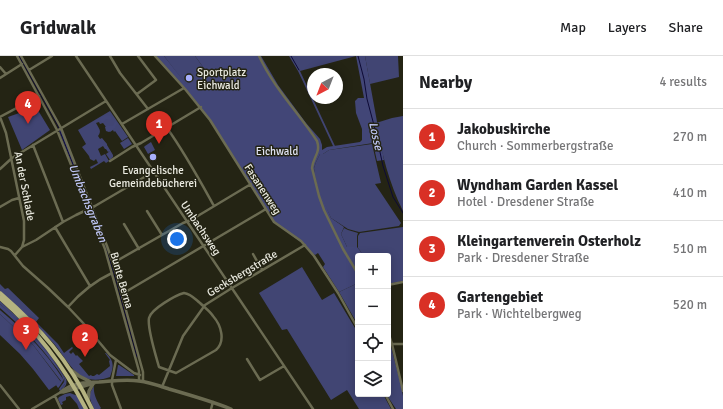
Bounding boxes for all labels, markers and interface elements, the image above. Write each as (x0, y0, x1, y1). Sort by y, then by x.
text: Gridwalk (20, 16, 96, 40)
text: Map (560, 19, 586, 36)
text: Layers (608, 19, 647, 36)
text: Share (669, 19, 703, 36)
place label: Sportplatz Eichwald (197, 66, 246, 92)
north arrow (307, 68, 343, 104)
text: Nearby (419, 72, 472, 93)
marker: Sportplatz Eichwald (184, 73, 194, 83)
text: 4 results (659, 74, 707, 90)
pin: 4 (15, 91, 41, 124)
pin: 1 (146, 111, 172, 144)
water label: Losse (365, 120, 386, 153)
text: Jakobuskirche (457, 120, 550, 138)
text: 1 (428, 129, 436, 145)
text: 270 m (673, 129, 707, 145)
text: Church · Sommerbergstraße (457, 138, 614, 154)
park label: Eichwald (256, 145, 298, 158)
street label: An der Schlade (11, 150, 38, 222)
marker: Evangelische Gemeindebücherei (148, 152, 158, 162)
street label: Fasanenweg (241, 161, 284, 217)
water label: Umbachsgraben (65, 162, 110, 245)
place label: Evangelische Gemeindebücherei (109, 164, 197, 190)
text: Wyndham Garden Kassel (457, 176, 618, 194)
text: 2 (428, 185, 436, 201)
text: 410 m (673, 185, 707, 201)
text: Hotel · Dresdener Straße (457, 194, 594, 210)
street label: Umbachsweg (178, 199, 224, 258)
your location (167, 229, 187, 249)
text: Kleingartenverein Osterholz (457, 232, 641, 250)
text: 3 (428, 241, 436, 257)
text: 510 m (673, 241, 707, 257)
street label: Gecksbergstraße (205, 247, 280, 300)
street label: Bunte Berna (107, 250, 136, 310)
text: Park · Dresdener Straße (457, 250, 589, 266)
map controls (355, 253, 391, 397)
button: + (355, 253, 391, 289)
text: Gartengebiet (457, 288, 543, 306)
button: − (355, 289, 391, 325)
text: 4 (428, 297, 436, 313)
text: 520 m (673, 297, 707, 313)
text: Park · Wichtelbergweg (457, 306, 582, 322)
pin: 3 (13, 317, 39, 350)
pin: 2 (72, 324, 98, 357)
button: locate (355, 325, 391, 361)
button: layers (355, 361, 391, 397)

